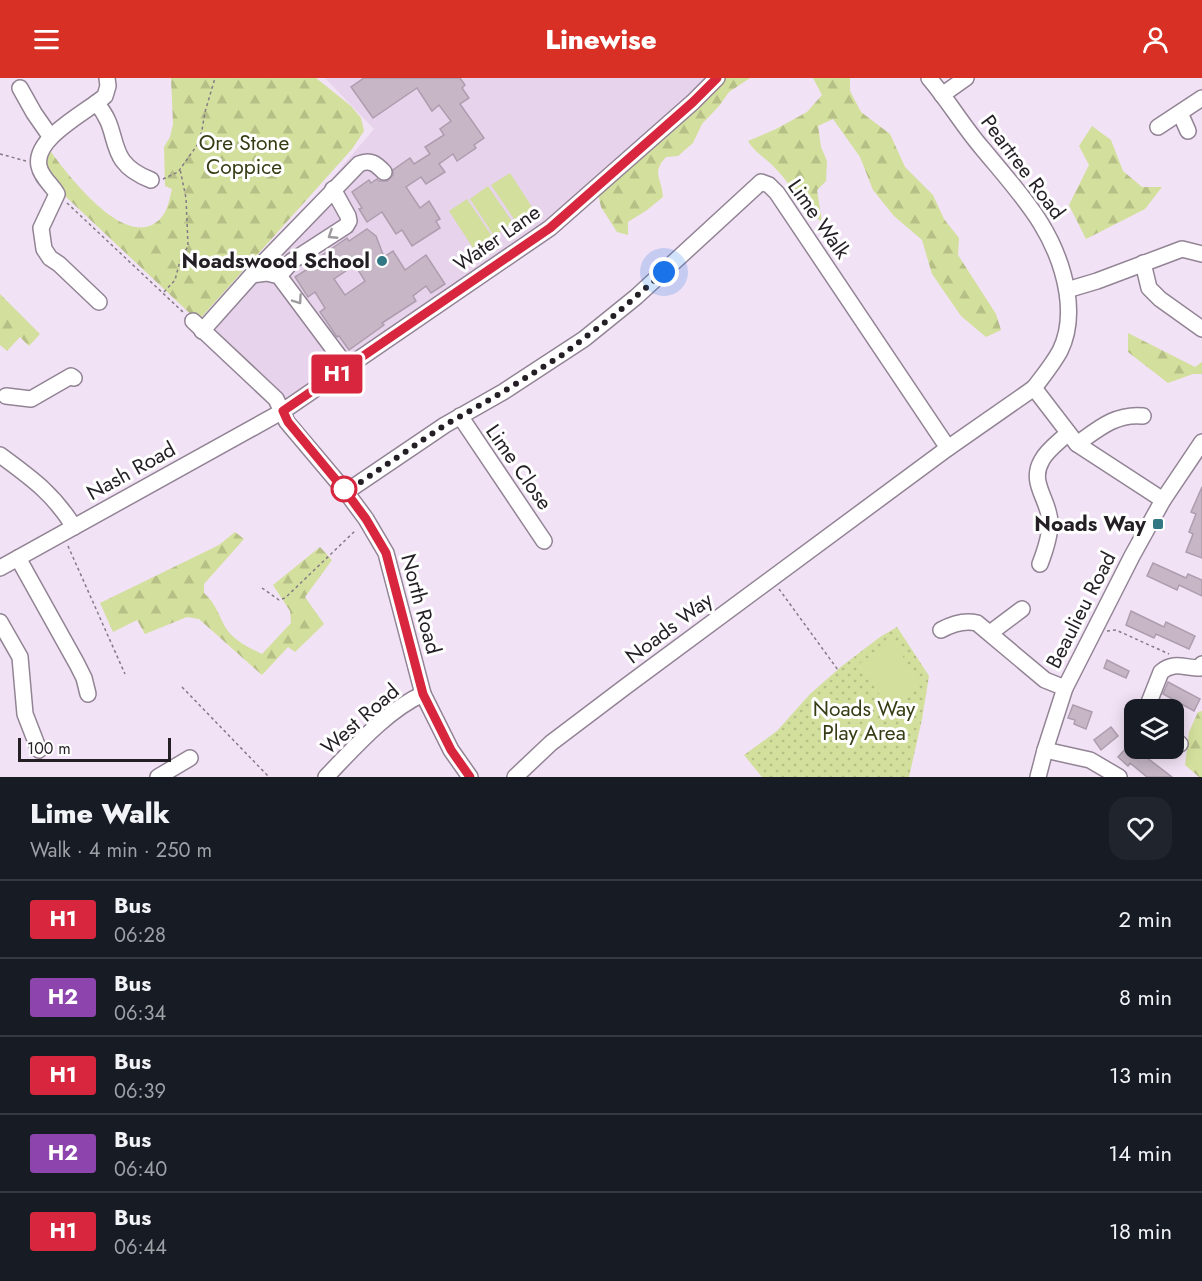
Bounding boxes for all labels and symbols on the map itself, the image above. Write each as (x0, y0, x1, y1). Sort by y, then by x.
street label: Peartree Road (974, 108, 1072, 226)
park label: Ore Stone Coppice (199, 128, 289, 182)
street label: Lime Walk (781, 173, 858, 266)
street label: Water Lane (448, 197, 547, 279)
one-way arrow (328, 228, 339, 239)
place label: Noadswood School (182, 246, 370, 276)
marker: Noadswood School (375, 254, 389, 268)
your location (649, 257, 679, 287)
one-way arrow (291, 293, 302, 304)
line badge: H1 (310, 354, 364, 394)
street label: Lime Close (478, 418, 560, 516)
street label: Nash Road (81, 434, 181, 508)
unlabelled marker (331, 476, 357, 502)
place label: Noads Way (1034, 509, 1147, 539)
marker: Noads Way (1151, 517, 1165, 531)
street label: Beaulieu Road (1039, 546, 1123, 674)
street label: North Road (393, 551, 449, 657)
street label: Noads Way (619, 585, 720, 671)
street label: West Road (314, 677, 406, 761)
park label: Noads Way Play Area (813, 694, 916, 748)
scale bar (18, 735, 171, 762)

